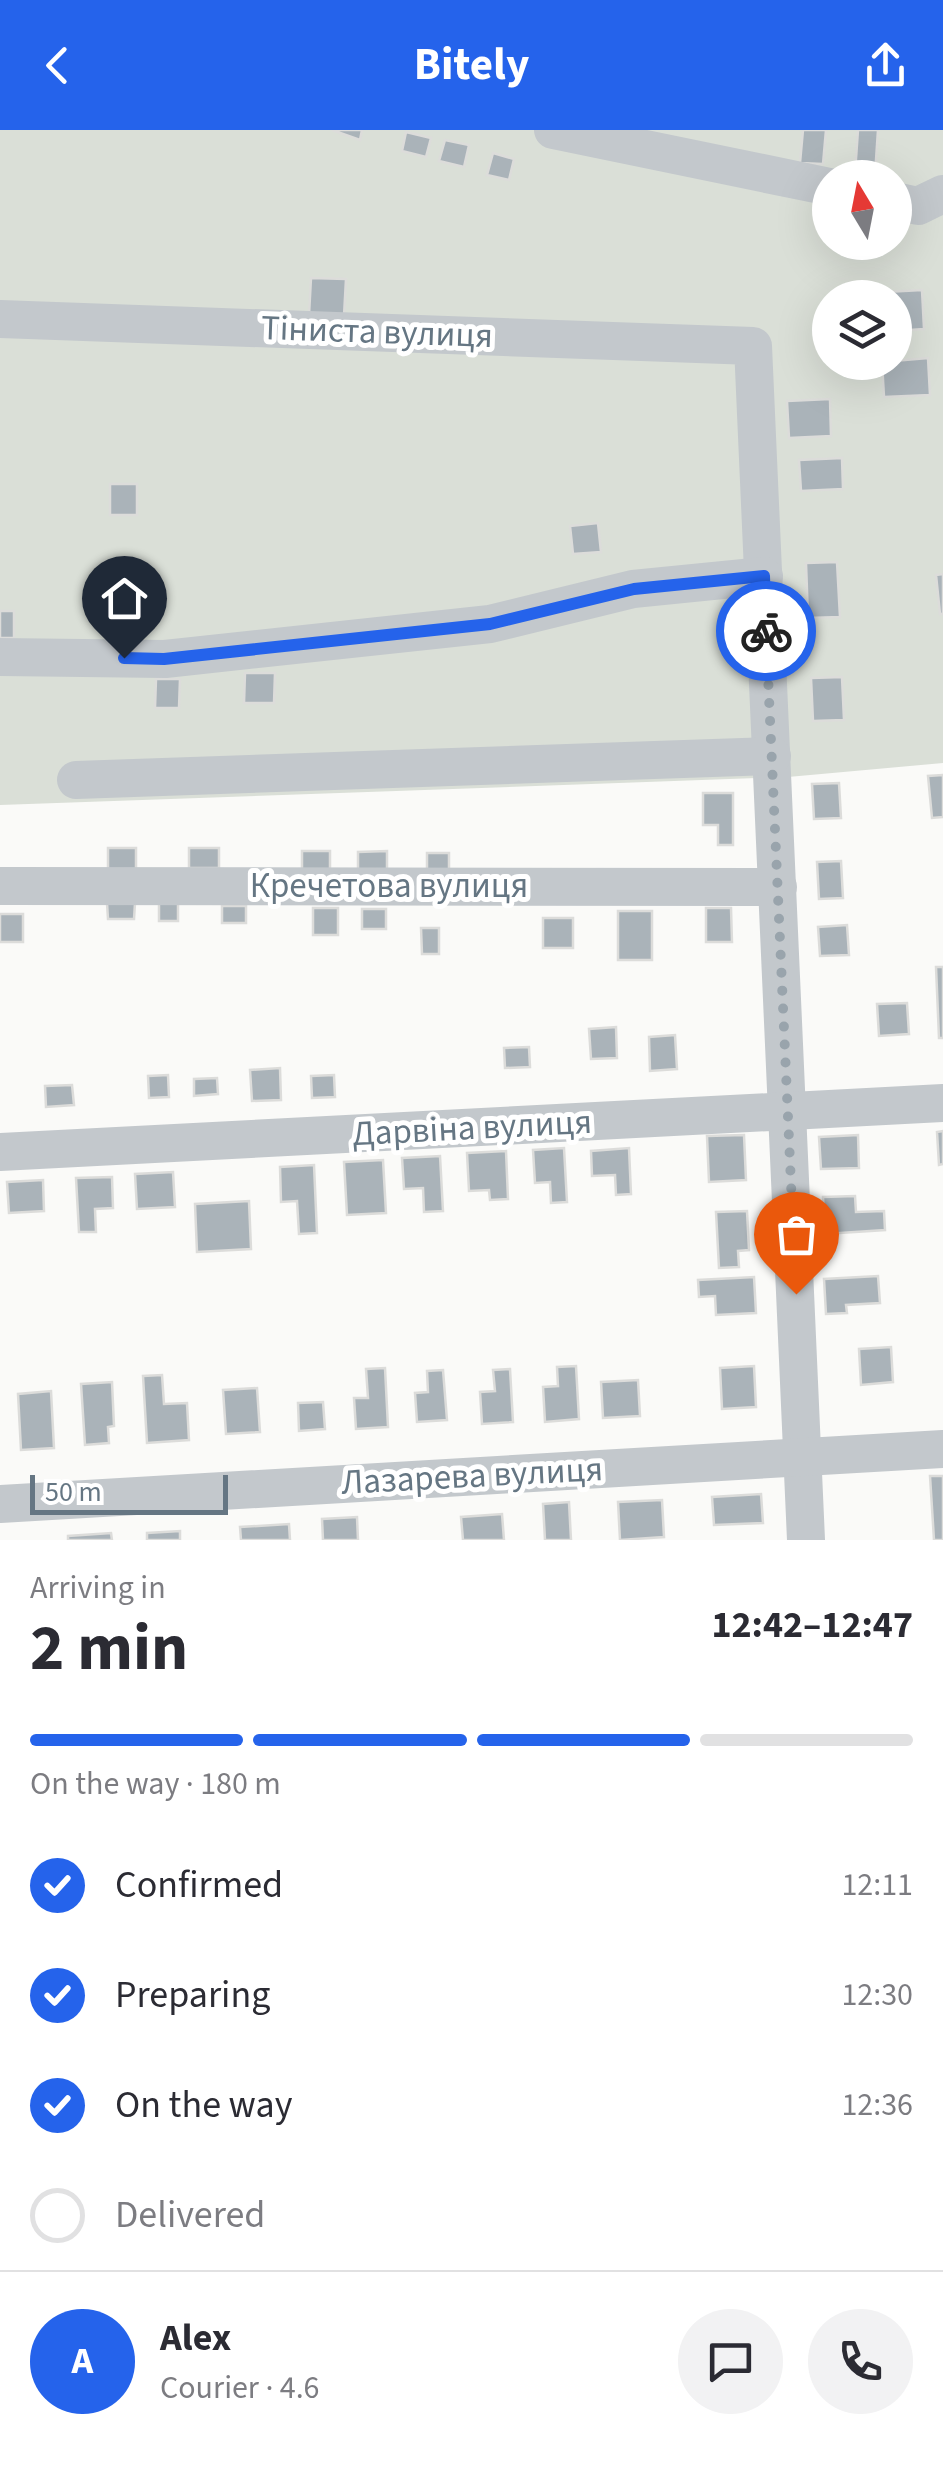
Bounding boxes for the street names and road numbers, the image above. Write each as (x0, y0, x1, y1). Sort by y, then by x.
street label: Тіниста вулиця (260, 303, 494, 361)
street label: Кречетова вулиця (250, 861, 528, 911)
street label: Дарвіна вулиця (351, 1097, 593, 1159)
street label: Лазарева вулиця (340, 1444, 604, 1508)

